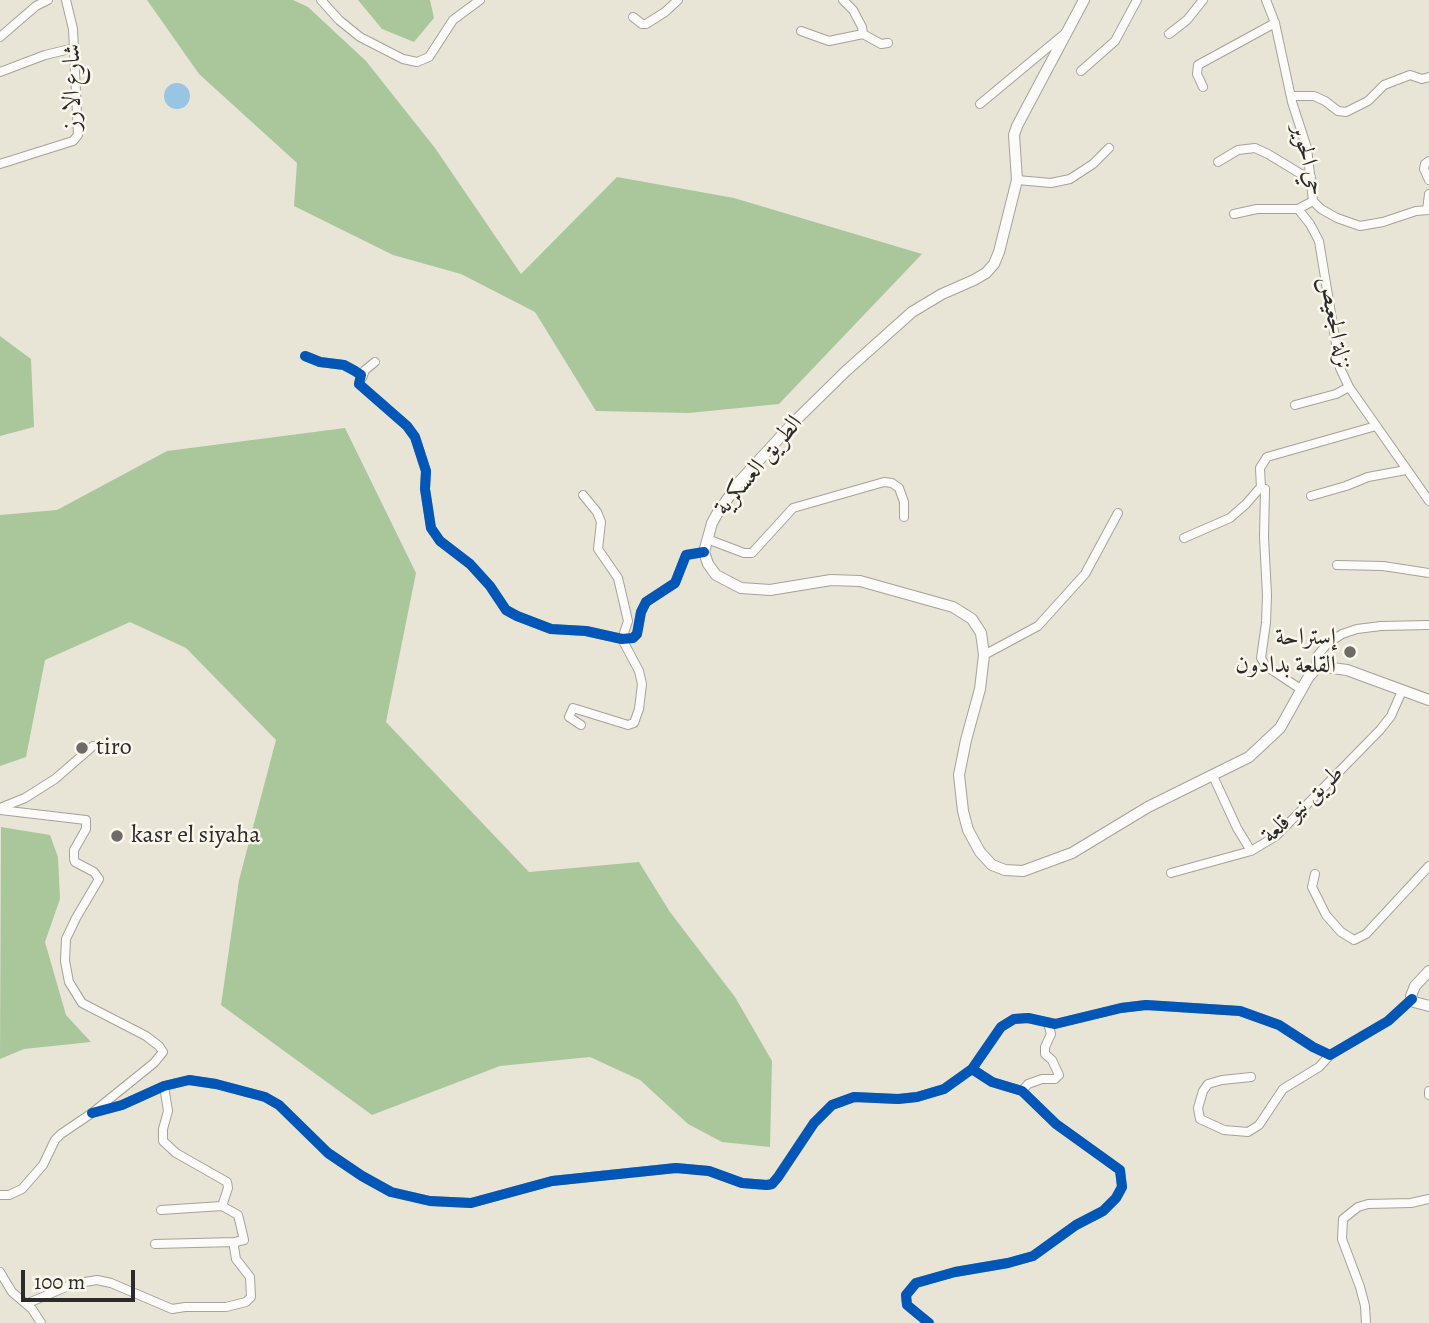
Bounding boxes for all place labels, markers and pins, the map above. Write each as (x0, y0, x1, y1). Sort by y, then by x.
place label: إستراحة القلعة بدادون (1235, 624, 1336, 680)
marker: إستراحة القلعة بدادون (1342, 644, 1358, 660)
place label: tiro (96, 734, 132, 762)
marker: tiro (74, 740, 90, 756)
place label: kasr el siyaha (131, 822, 261, 850)
marker: kasr el siyaha (109, 828, 125, 844)

